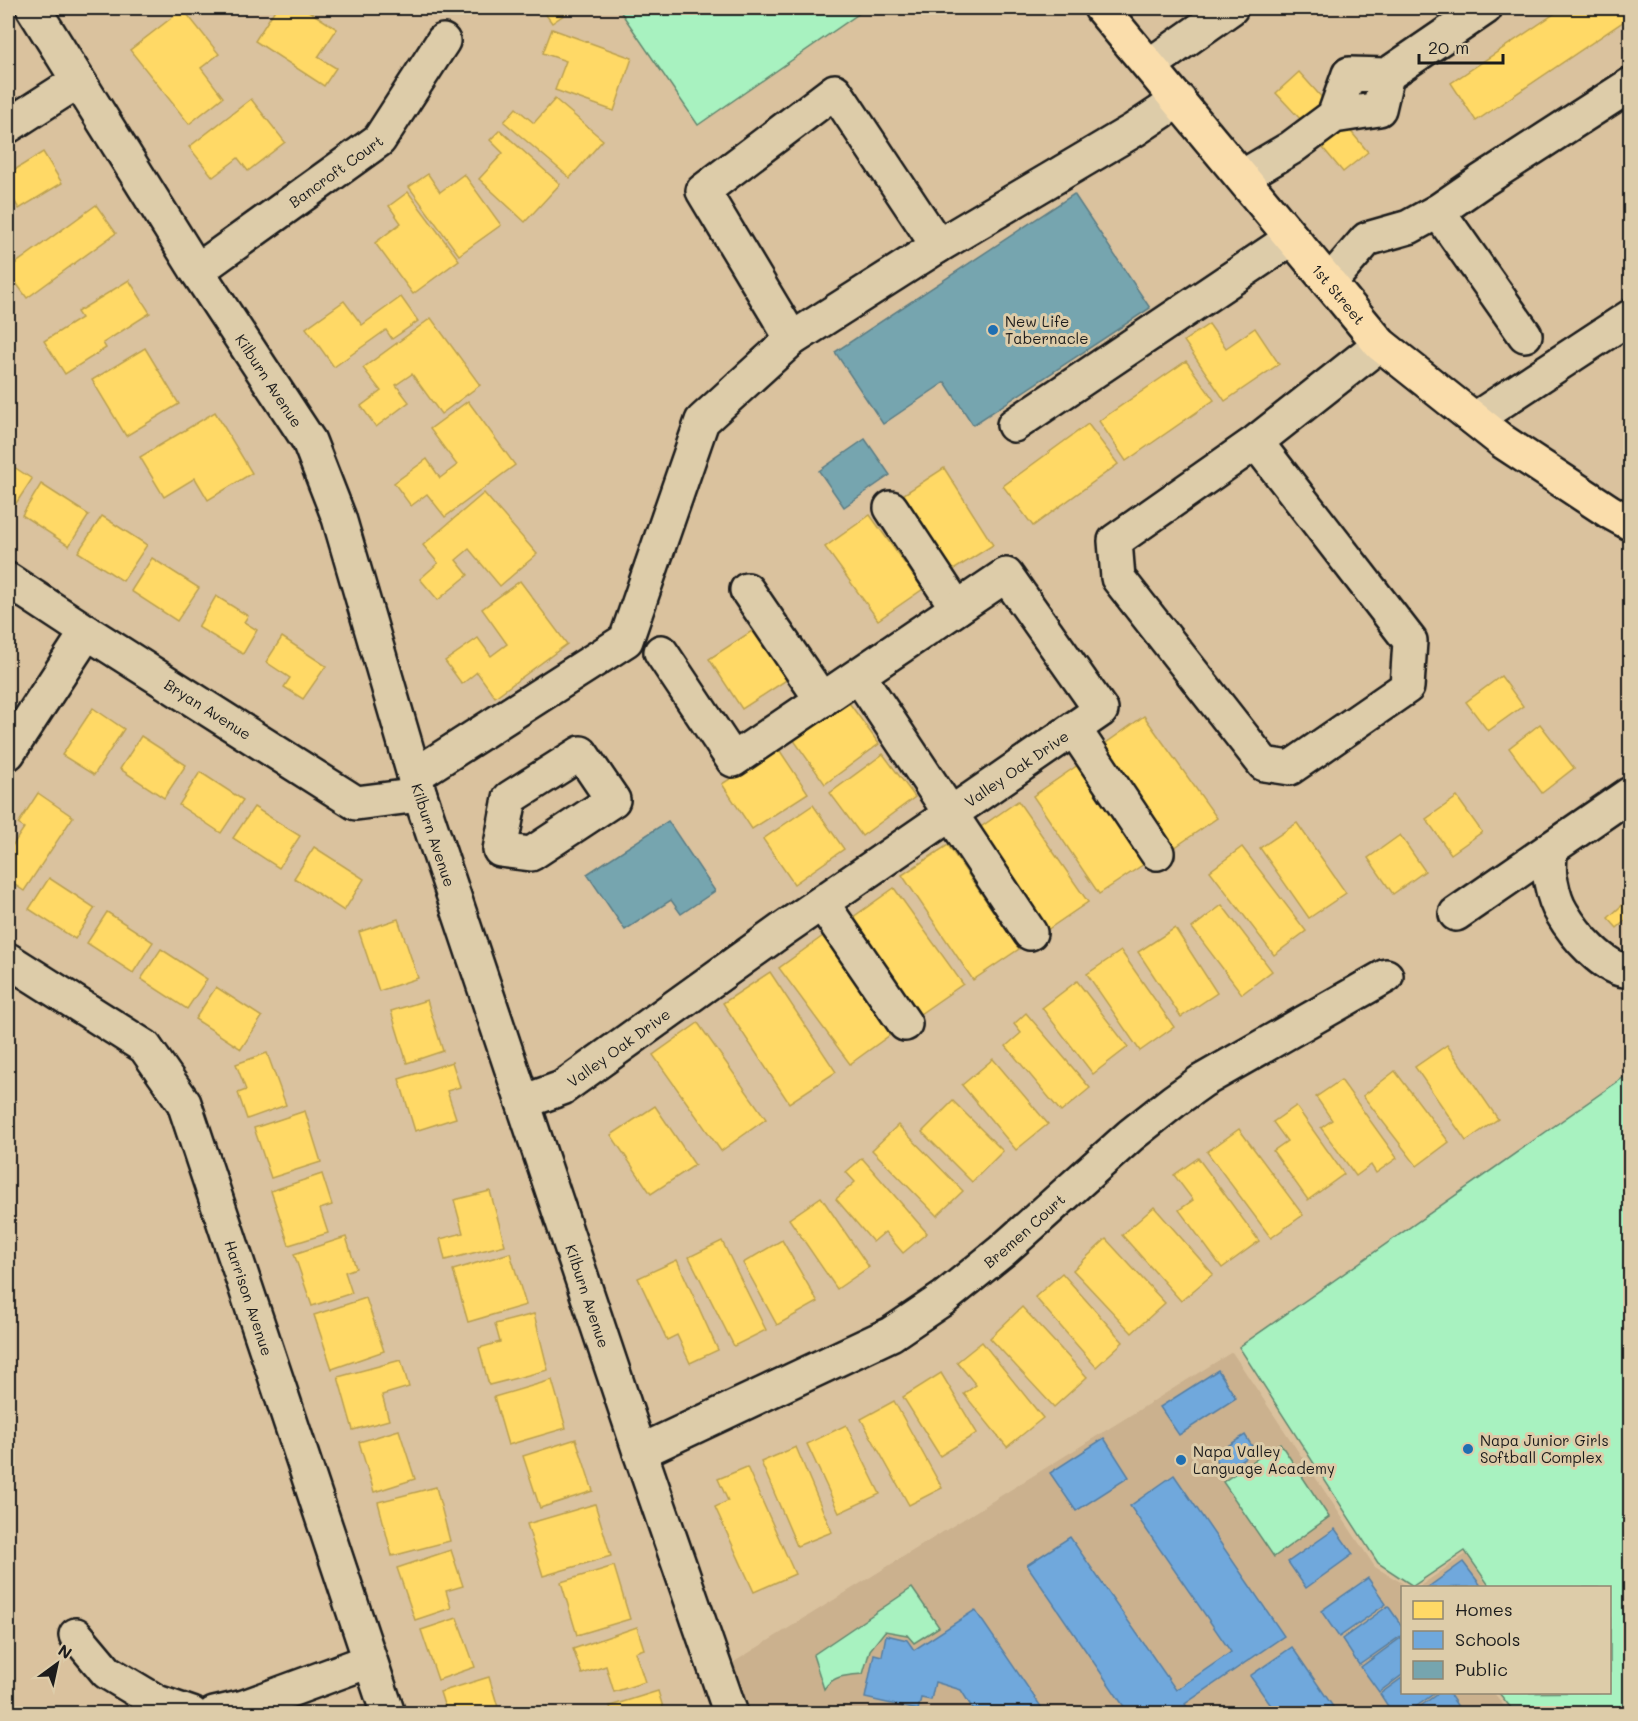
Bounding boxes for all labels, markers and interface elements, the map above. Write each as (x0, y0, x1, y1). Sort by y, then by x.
scale bar (1419, 27, 1503, 65)
text: 20 m (1428, 35, 1469, 59)
street label: Bancroft Court (285, 130, 387, 212)
street label: 1st Street (1308, 260, 1370, 329)
place label: New Life Tabernacle (1005, 311, 1089, 348)
marker: New Life Tabernacle (986, 323, 1000, 337)
street label: Kilburn Avenue (231, 330, 307, 431)
street label: Bryan Avenue (161, 674, 255, 744)
street label: Valley Oak Drive (960, 725, 1072, 811)
street label: Kilburn Avenue (407, 781, 460, 889)
street label: Valley Oak Drive (563, 1004, 674, 1091)
street label: Bremen Court (979, 1189, 1069, 1272)
street label: Harrison Avenue (220, 1237, 278, 1358)
street label: Kilburn Avenue (561, 1242, 614, 1350)
place label: Napa Junior Girls Softball Complex (1480, 1430, 1609, 1467)
place label: Napa Valley Language Academy (1193, 1441, 1335, 1478)
marker: Napa Junior Girls Softball Complex (1461, 1442, 1475, 1456)
marker: Napa Valley Language Academy (1174, 1453, 1188, 1467)
legend (1401, 1586, 1611, 1694)
text: Homes (1455, 1597, 1513, 1621)
text: Schools (1455, 1627, 1520, 1651)
north arrow (27, 1634, 87, 1694)
text: N (55, 1639, 76, 1663)
text: Public (1455, 1657, 1508, 1681)

